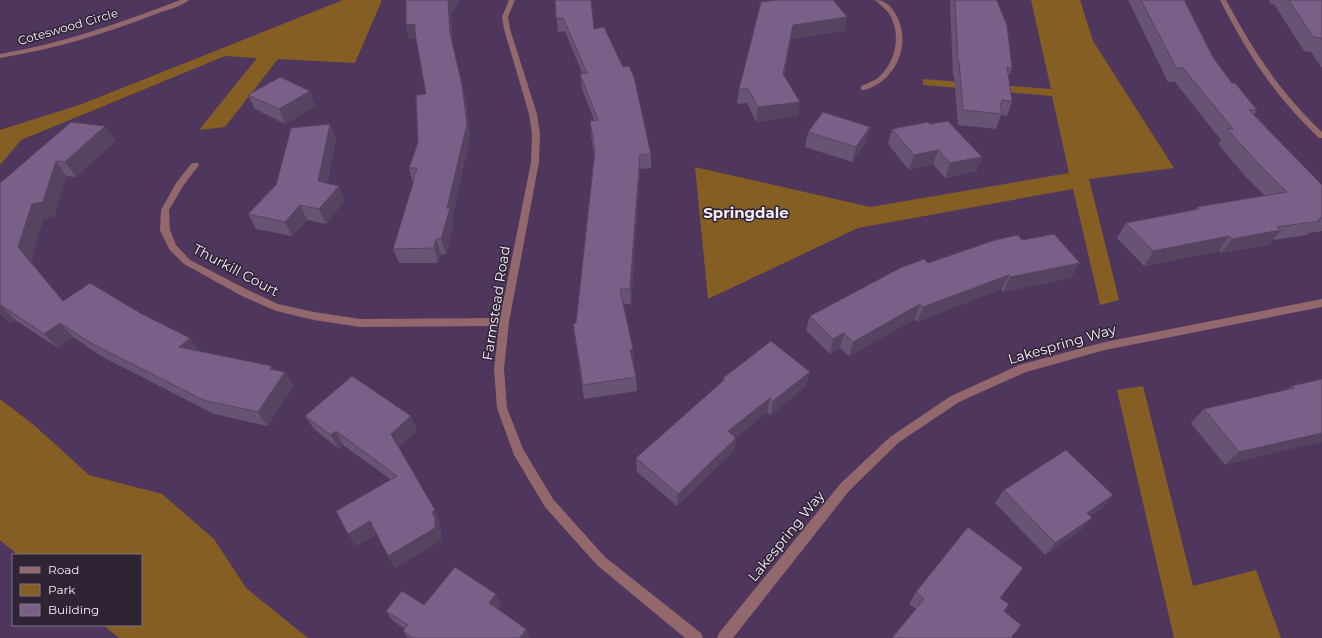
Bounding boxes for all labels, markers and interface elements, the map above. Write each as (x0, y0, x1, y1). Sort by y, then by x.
street label: Coteswood Circle (16, 5, 120, 48)
district label: Springdale (703, 203, 789, 222)
street label: Thurkill Court (190, 240, 282, 300)
street label: Farmstead Road (478, 244, 514, 362)
street label: Lakespring Way (1006, 320, 1119, 368)
street label: Lakespring Way (744, 487, 828, 585)
legend (12, 554, 142, 626)
text: Road (48, 562, 79, 577)
text: Park (48, 582, 76, 597)
text: Building (48, 602, 99, 617)

